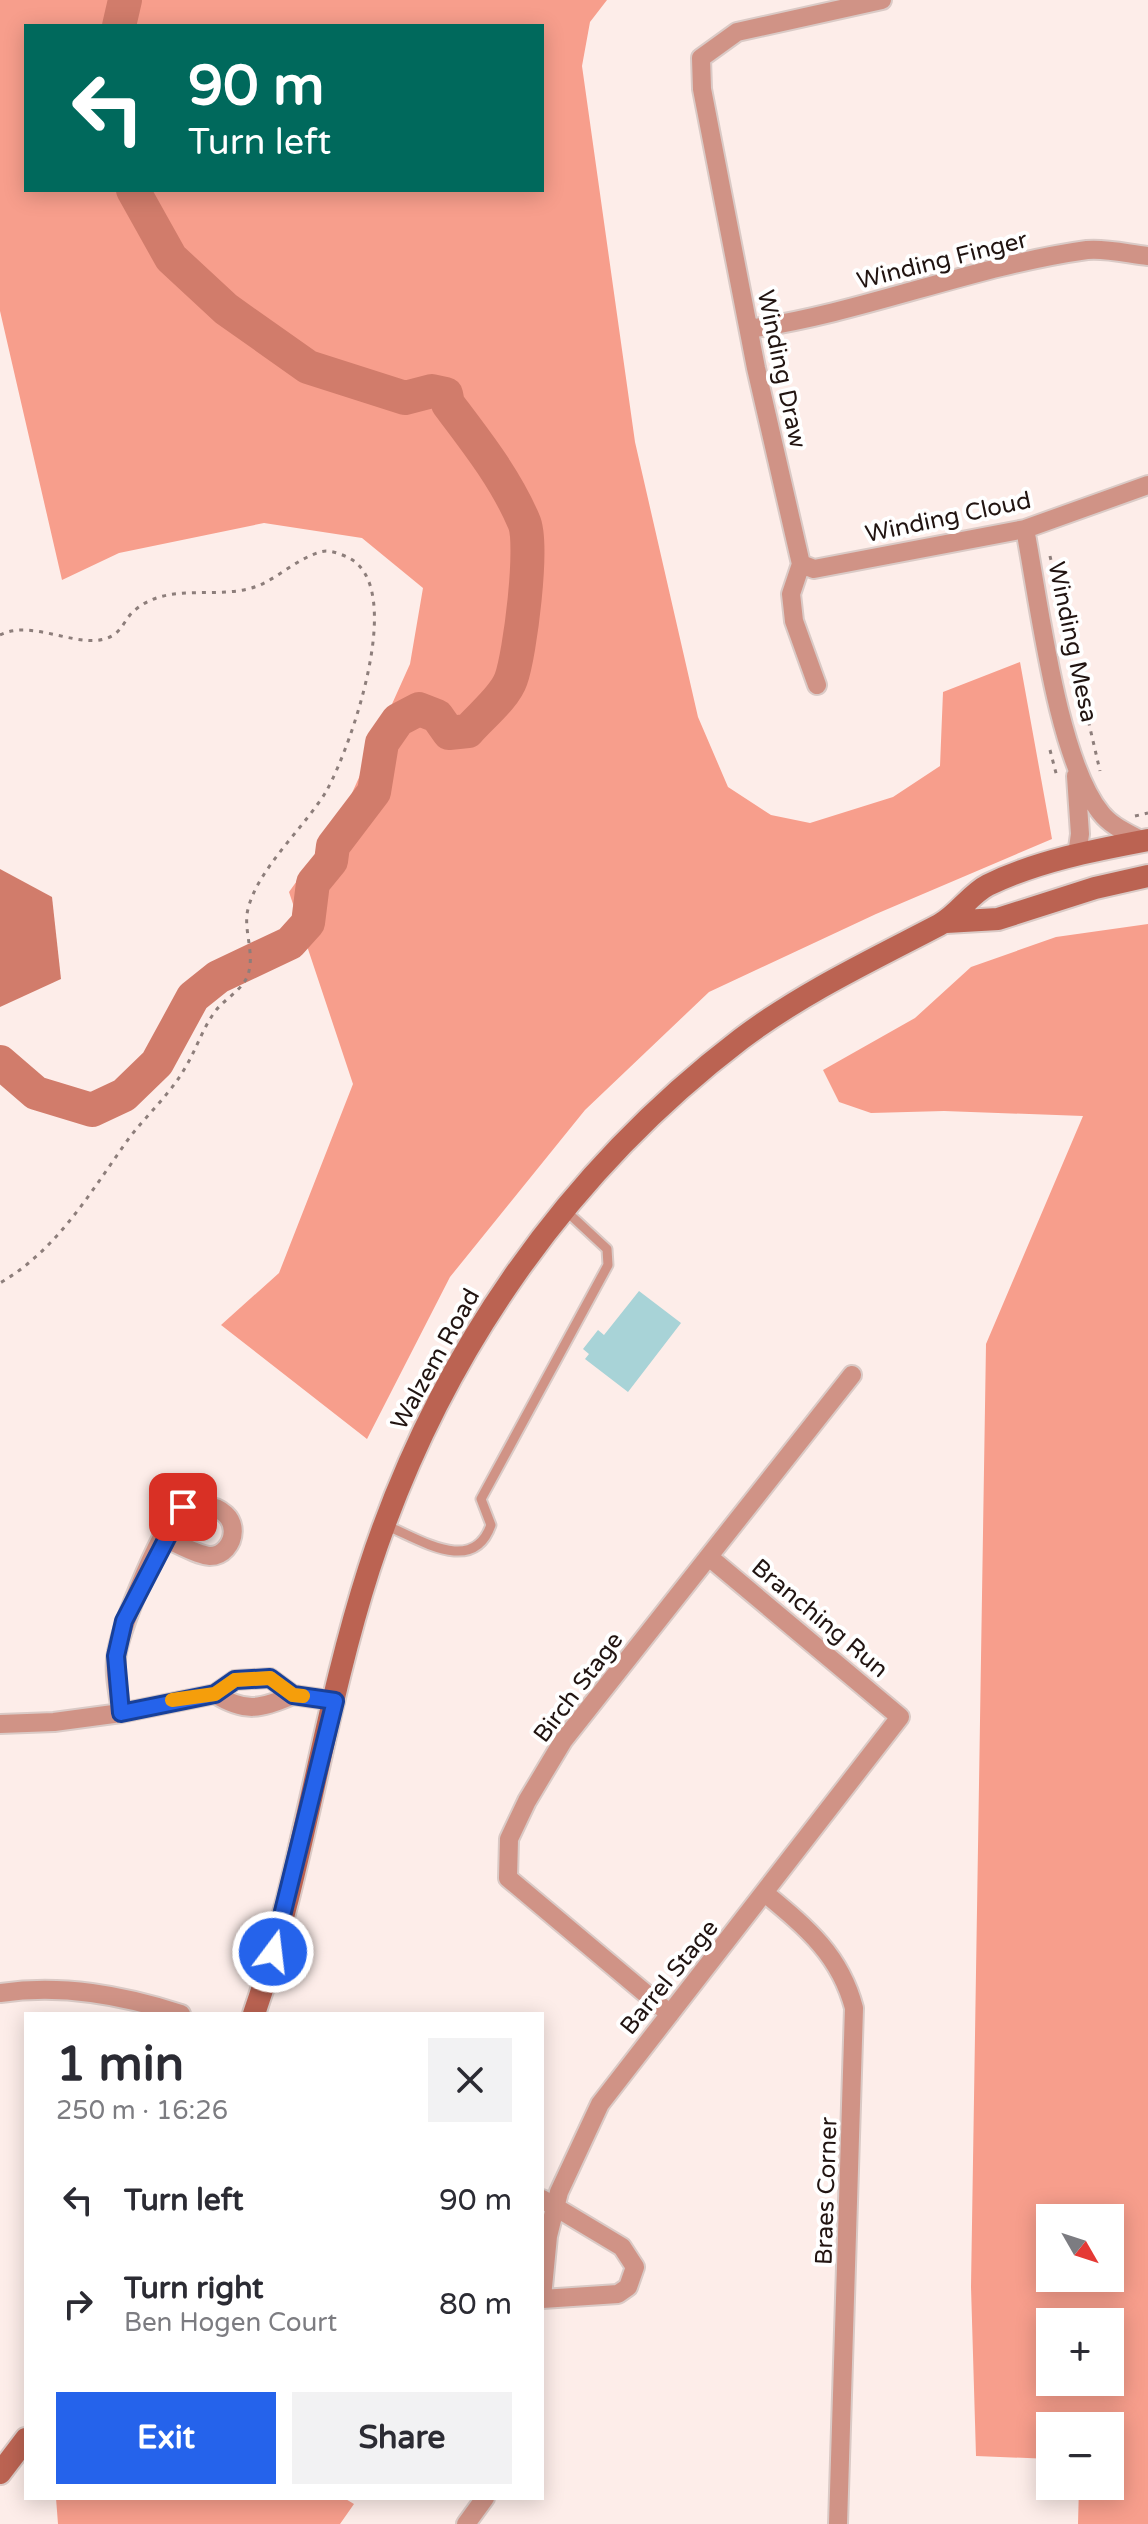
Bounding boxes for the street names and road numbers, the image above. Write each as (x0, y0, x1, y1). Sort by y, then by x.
street label: Winding Finger (854, 225, 1031, 296)
street label: Winding Draw (751, 287, 812, 451)
street label: Winding Cloud (863, 486, 1034, 549)
street label: Winding Mesa (1041, 559, 1104, 725)
street label: Walzem Road (385, 1284, 486, 1435)
street label: Branching Run (745, 1553, 894, 1684)
street label: Birch Stage (528, 1626, 629, 1748)
street label: Barrel Stage (614, 1914, 725, 2041)
street label: Braes Corner (809, 2116, 844, 2265)

